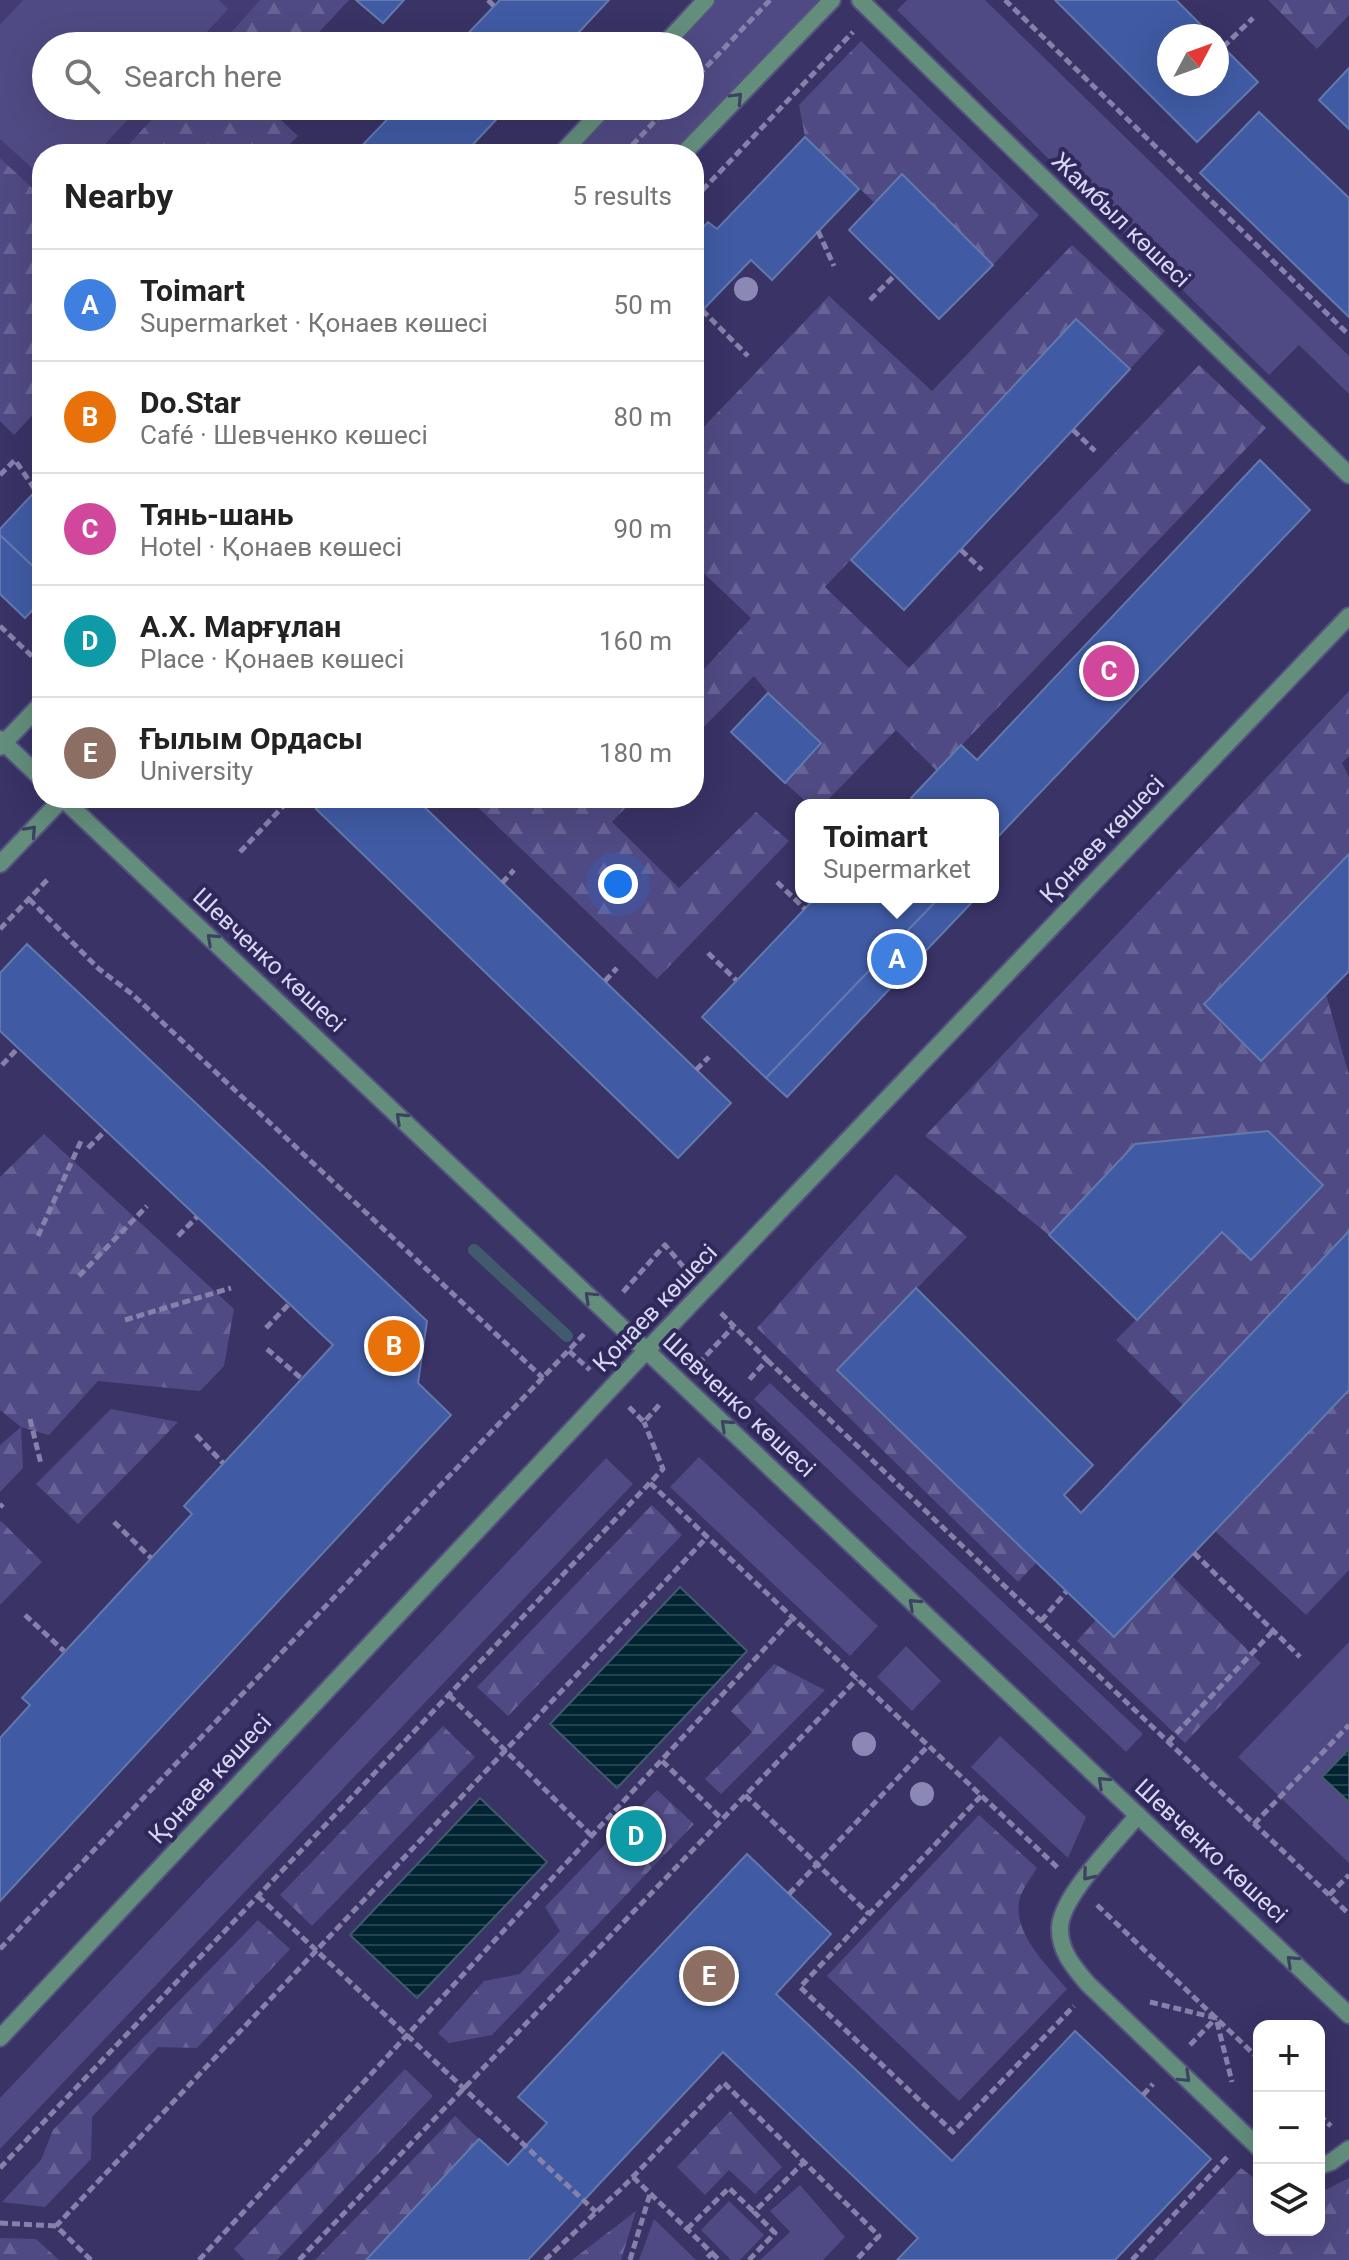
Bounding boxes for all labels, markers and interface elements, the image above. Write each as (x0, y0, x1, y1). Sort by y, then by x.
north arrow (1157, 24, 1229, 96)
search box (32, 32, 704, 120)
icon: search (60, 54, 104, 98)
text: Search here (124, 59, 282, 94)
one-way arrow (728, 93, 742, 107)
street label: Жамбыл көшесі (1046, 147, 1196, 293)
text: Nearby (64, 176, 173, 216)
text: 5 results (573, 181, 672, 211)
text: Toimart (140, 273, 245, 308)
text: A (81, 290, 99, 320)
text: 50 m (614, 290, 672, 320)
text: Supermarket · Қонаев көшесі (140, 308, 488, 338)
text: Do.Star (140, 385, 241, 420)
text: B (82, 402, 98, 432)
text: 80 m (614, 402, 672, 432)
text: Café · Шевченко көшесі (140, 420, 428, 450)
text: Тянь-шань (140, 497, 294, 532)
text: C (81, 514, 99, 544)
text: 90 m (614, 514, 672, 544)
text: Hotel · Қонаев көшесі (140, 532, 402, 562)
text: А.Х. Марғұлан (140, 609, 341, 644)
text: D (82, 626, 98, 656)
text: 160 m (599, 626, 672, 656)
pin: C (1083, 641, 1135, 701)
text: Place · Қонаев көшесі (140, 644, 404, 674)
text: Ғылым Ордасы (140, 721, 363, 756)
text: E (83, 738, 97, 768)
text: 180 m (599, 738, 672, 768)
text: University (140, 756, 253, 786)
street label: Қонаев көшесі (1034, 769, 1170, 909)
popup (795, 799, 999, 903)
text: Toimart (823, 819, 928, 854)
one-way arrow (22, 826, 37, 840)
text: Supermarket (823, 854, 971, 884)
your location (598, 864, 638, 904)
street label: Шевченко көшесі (187, 882, 351, 1038)
pin: A (871, 929, 923, 989)
one-way arrow (207, 934, 221, 949)
one-way arrow (396, 1113, 410, 1127)
street label: Қонаев көшесі (587, 1238, 723, 1378)
one-way arrow (585, 1291, 599, 1306)
pin: B (368, 1316, 420, 1376)
street label: Шевченко көшесі (657, 1327, 821, 1483)
one-way arrow (720, 1420, 735, 1434)
one-way arrow (909, 1599, 923, 1613)
street label: Қонаев көшесі (143, 1709, 277, 1849)
street label: Шевченко көшесі (1129, 1773, 1293, 1929)
one-way arrow (1098, 1778, 1113, 1792)
pin: D (610, 1806, 662, 1866)
one-way arrow (1083, 1866, 1098, 1881)
pin: E (683, 1946, 735, 2006)
one-way arrow (1287, 1956, 1302, 1970)
map controls (1253, 2020, 1325, 2236)
button: + (1253, 2020, 1325, 2092)
one-way arrow (1175, 2068, 1190, 2082)
button: − (1253, 2092, 1325, 2164)
button: layers (1253, 2164, 1325, 2236)

